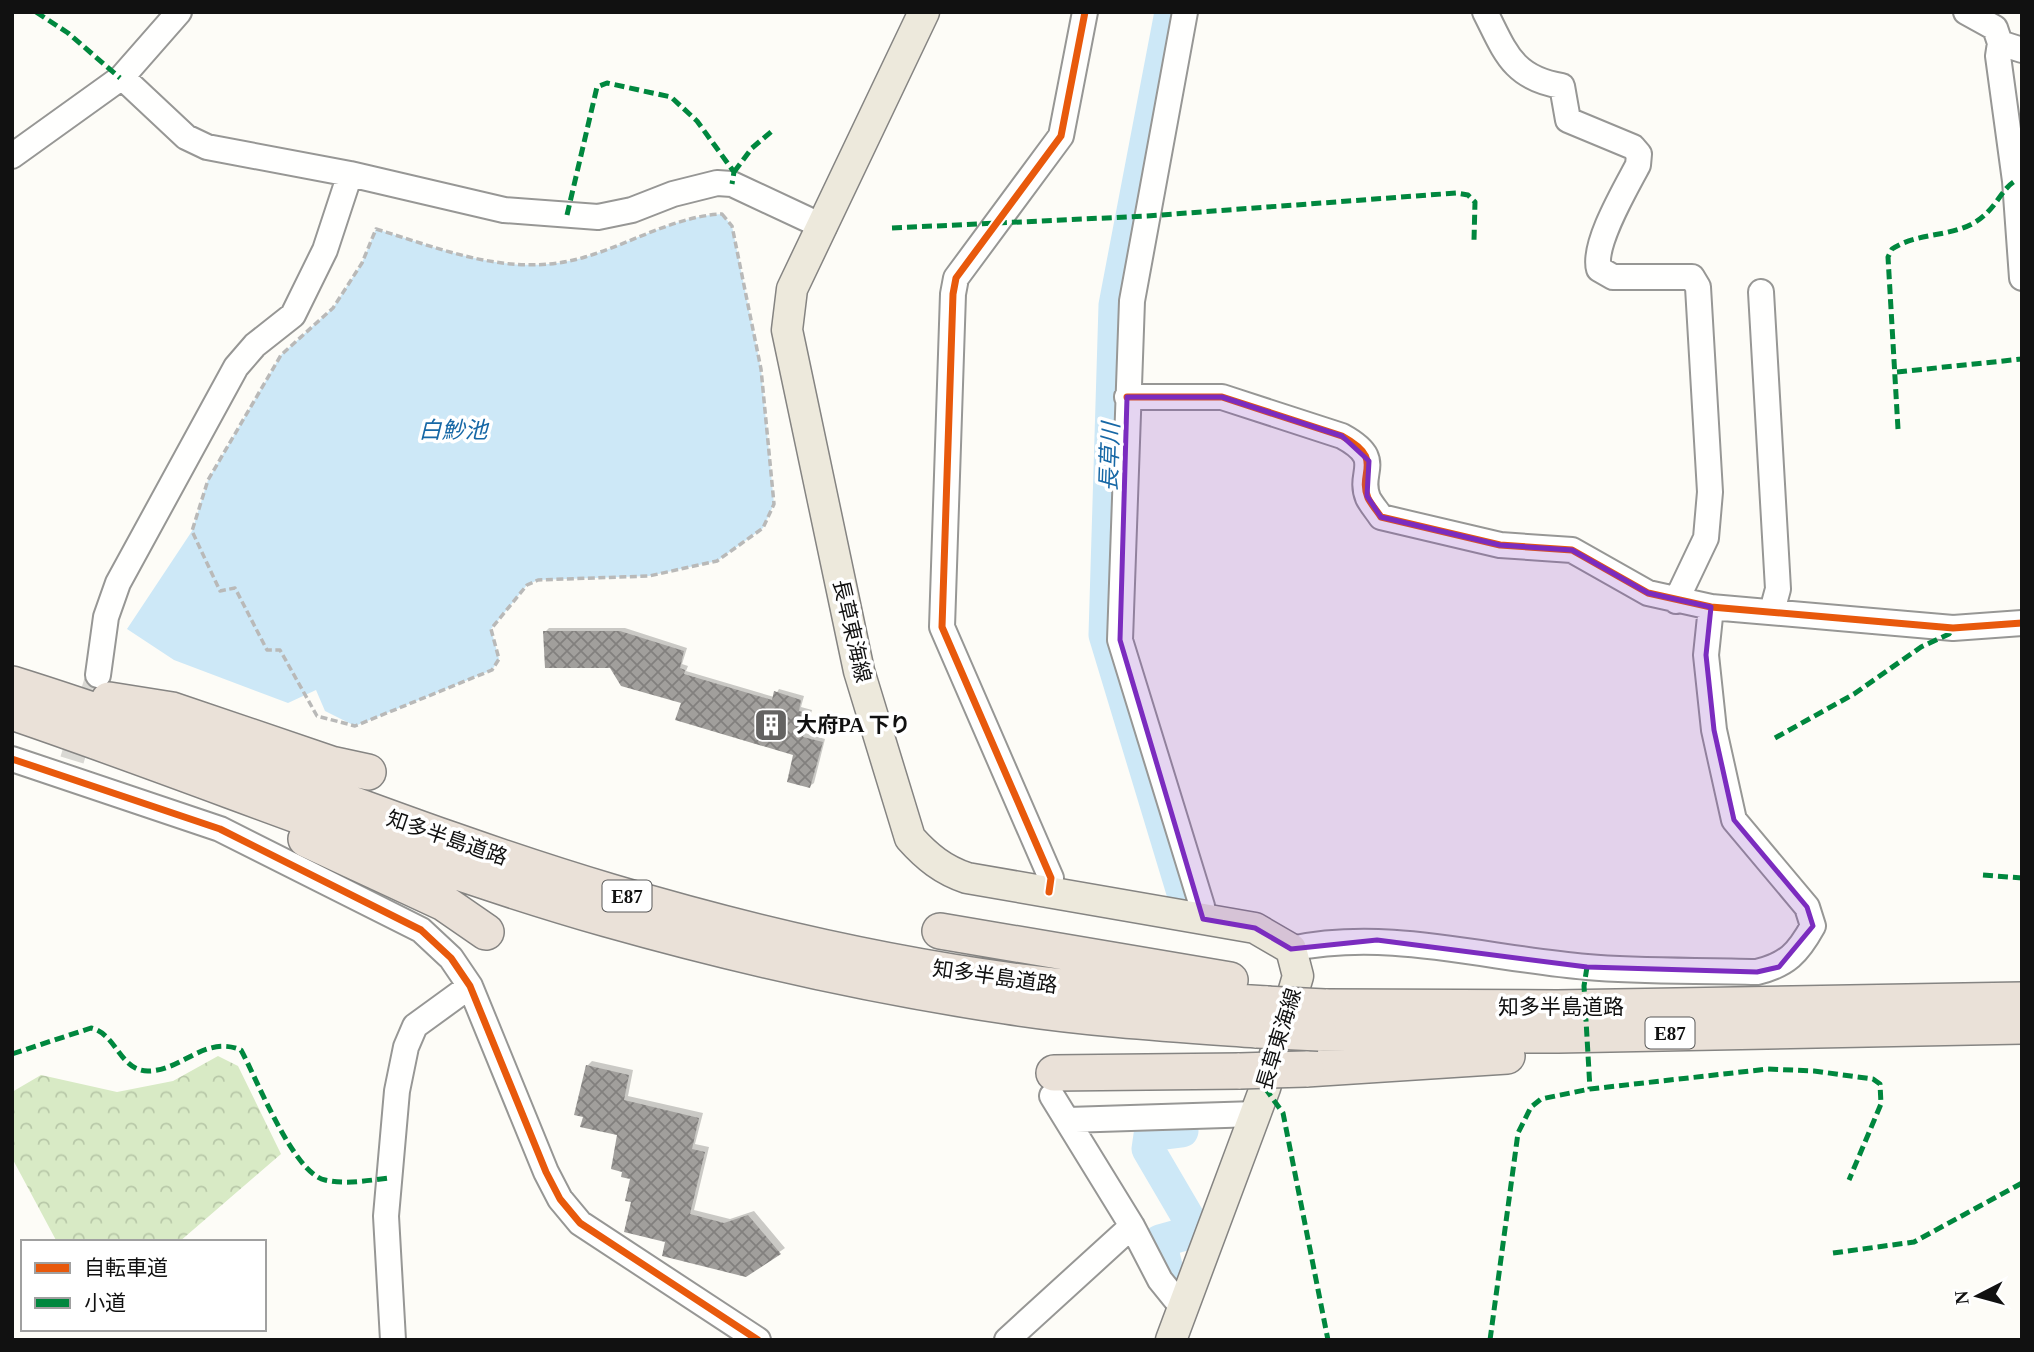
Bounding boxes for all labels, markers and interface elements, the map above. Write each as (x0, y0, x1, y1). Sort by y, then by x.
water label: 白魦池 (419, 418, 490, 443)
water label: 長草川 (1096, 419, 1124, 492)
street label: 長草東海線 (828, 577, 876, 685)
building icon: 大府PA 下り (752, 706, 790, 744)
place label: 大府PA 下り (796, 713, 911, 737)
street label: 知多半島道路 (384, 806, 510, 870)
road number: E87 (602, 880, 652, 912)
street label: 知多半島道路 (931, 956, 1059, 998)
street label: 長草東海線 (1252, 985, 1306, 1093)
street label: 知多半島道路 (1498, 995, 1624, 1019)
road number: E87 (1646, 1018, 1694, 1049)
legend (21, 1240, 266, 1331)
text: 自転車道 (84, 1256, 168, 1280)
north arrow (1943, 1261, 2013, 1331)
text: N (1950, 1290, 1973, 1306)
text: 小道 (84, 1291, 126, 1315)

